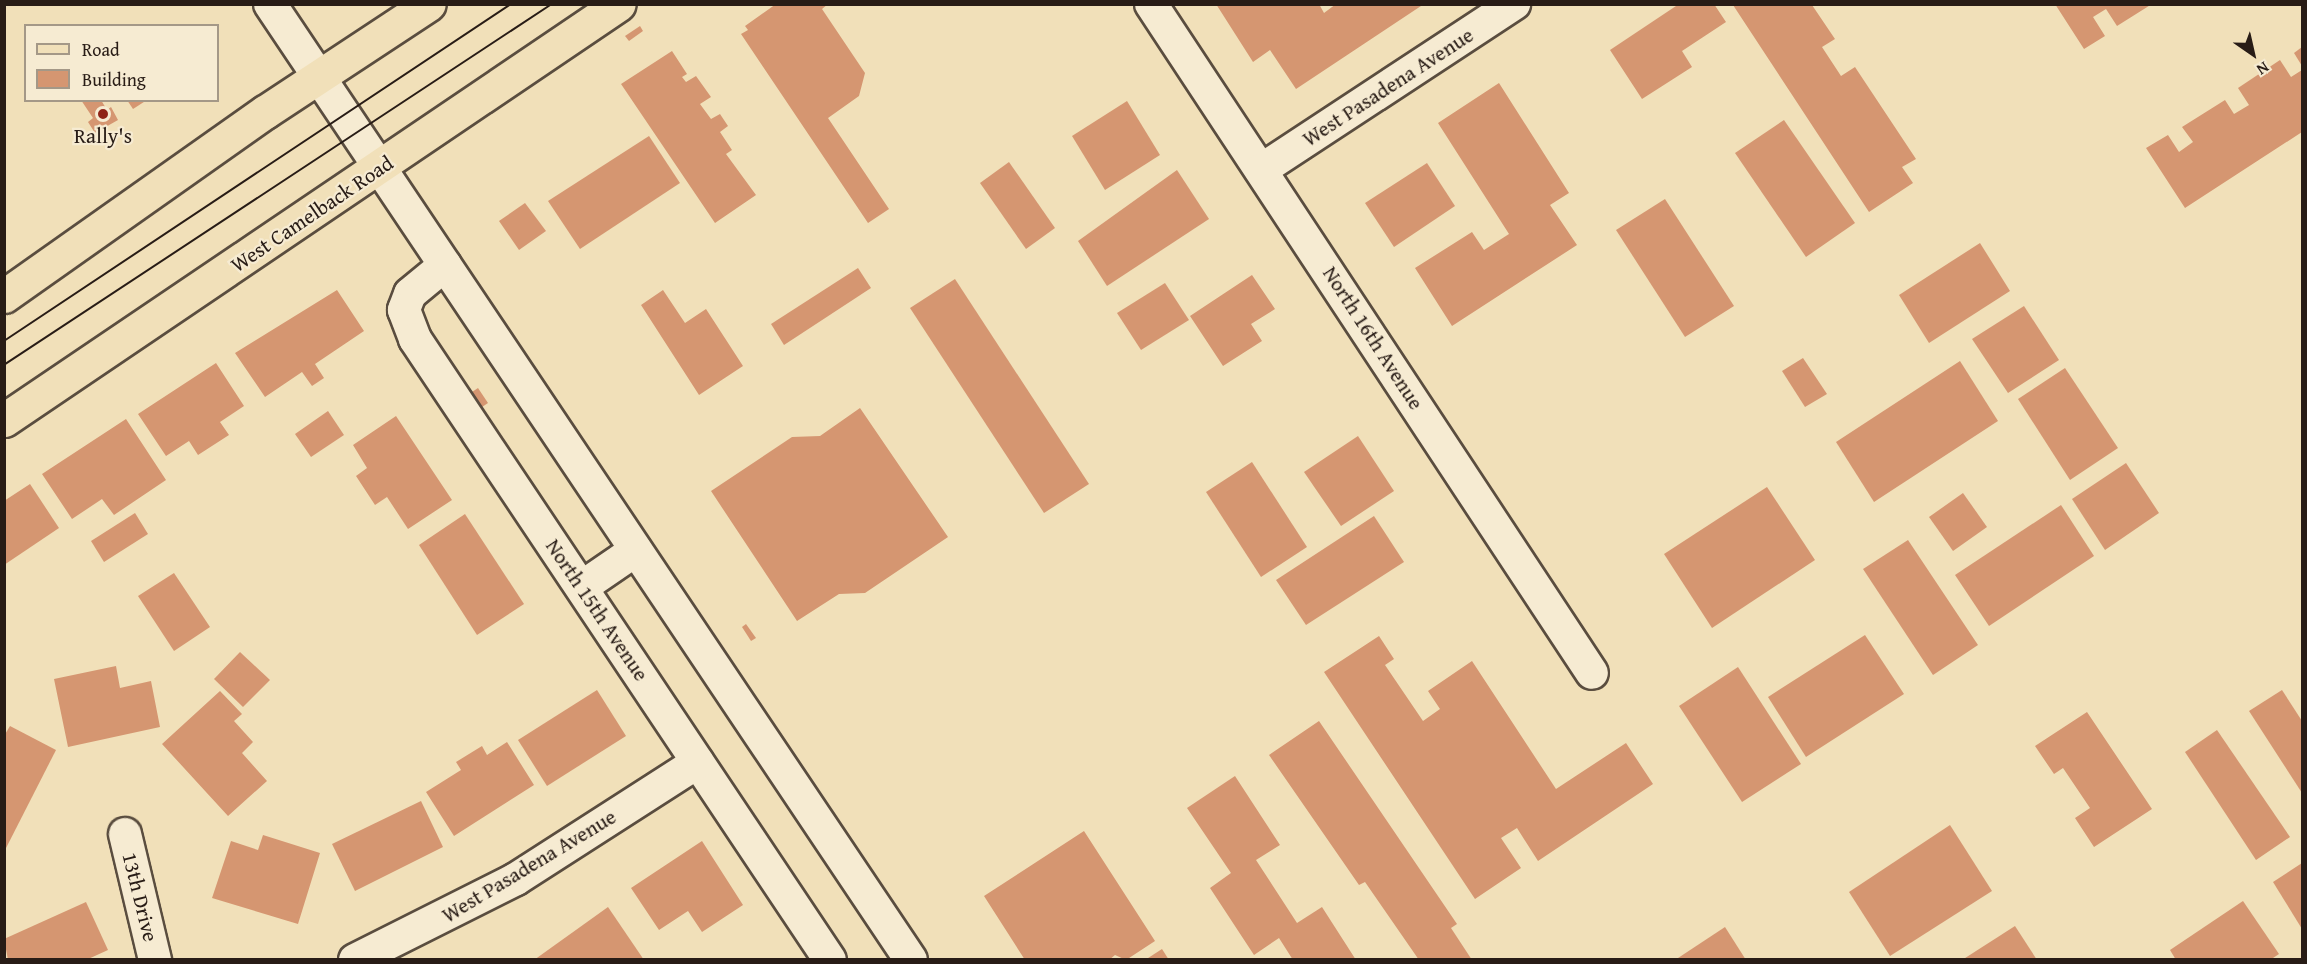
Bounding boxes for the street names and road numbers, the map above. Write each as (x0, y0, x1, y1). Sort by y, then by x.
street label: West Pasadena Avenue (1298, 22, 1478, 152)
street label: West Camelback Road (226, 150, 398, 278)
street label: North 16th Avenue (1317, 262, 1429, 414)
street label: North 15th Avenue (540, 534, 654, 686)
street label: West Pasadena Avenue (437, 804, 621, 928)
street label: 13th Drive (117, 850, 163, 944)

